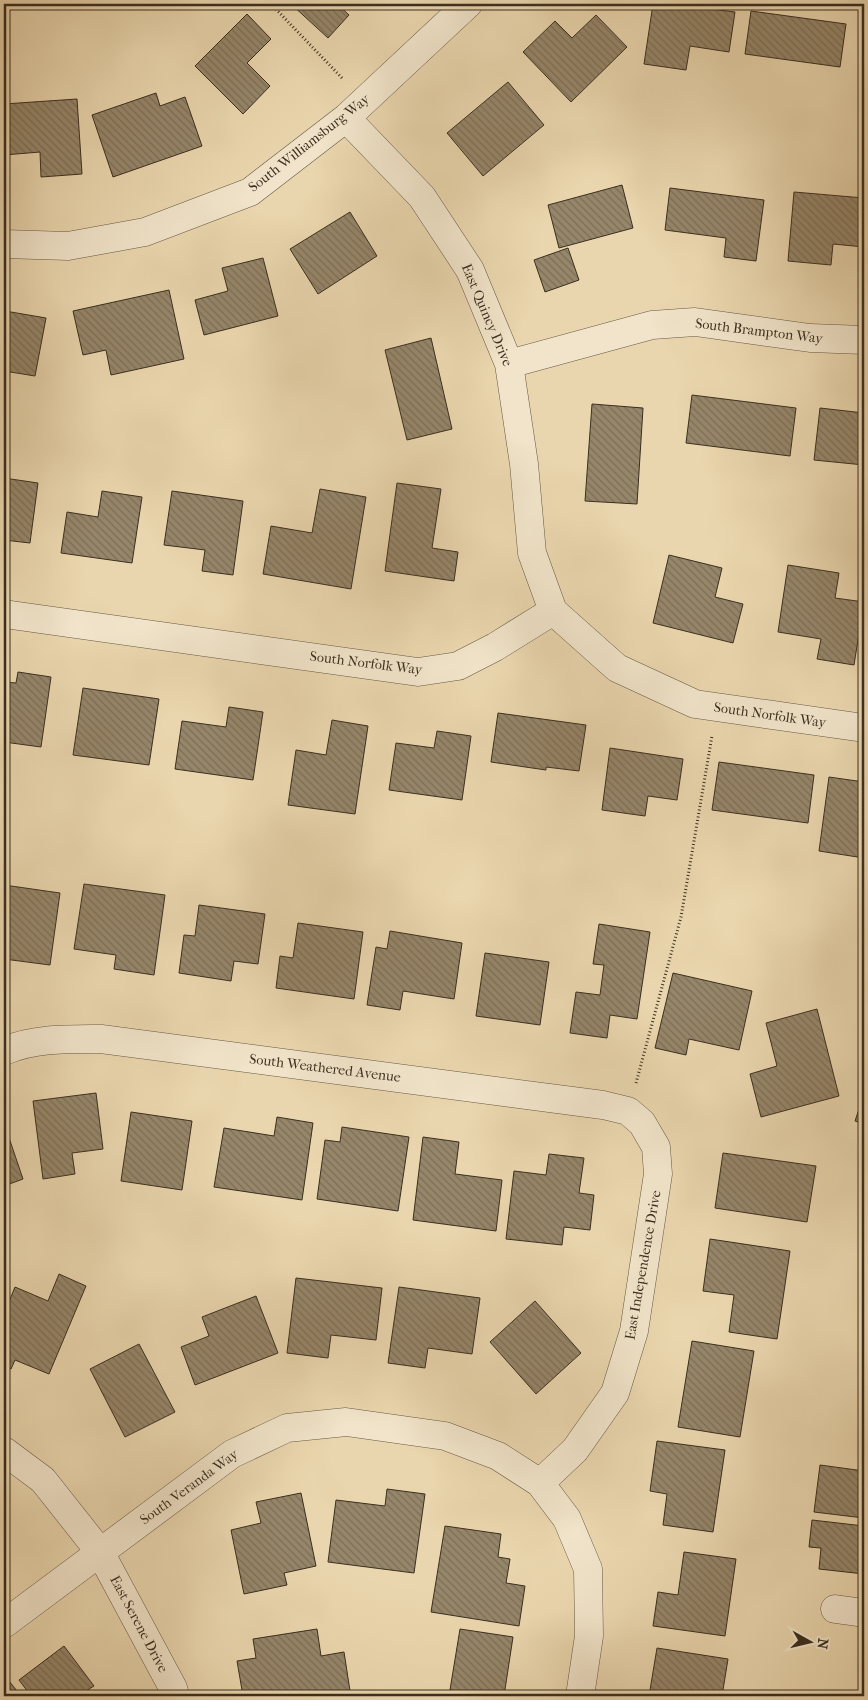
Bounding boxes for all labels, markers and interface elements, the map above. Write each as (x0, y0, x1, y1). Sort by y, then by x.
street label: South Williamsburg Way (245, 90, 373, 196)
street label: East Quincy Drive (458, 261, 516, 369)
street label: South Brampton Way (694, 315, 824, 347)
street label: South Norfolk Way (309, 648, 424, 678)
street label: South Norfolk Way (713, 699, 828, 731)
street label: South Weathered Avenue (248, 1050, 402, 1086)
street label: East Independence Drive (621, 1189, 665, 1341)
street label: South Veranda Way (137, 1445, 242, 1528)
street label: East Serene Drive (106, 1573, 172, 1675)
north arrow (786, 1618, 836, 1668)
text: N (813, 1637, 832, 1651)

